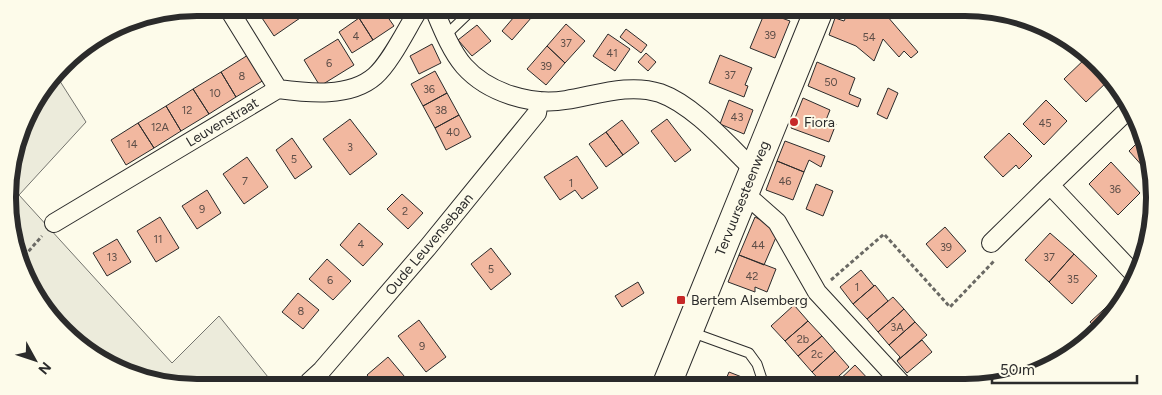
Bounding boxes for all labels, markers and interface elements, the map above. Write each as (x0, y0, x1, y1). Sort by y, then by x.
house number: 39 (764, 29, 776, 42)
house number: 4 (353, 30, 360, 43)
house number: 54 (862, 31, 876, 44)
house number: 37 (560, 37, 572, 50)
house number: 41 (606, 47, 618, 60)
house number: 6 (326, 57, 332, 70)
house number: 39 (540, 60, 552, 73)
house number: 37 (724, 69, 736, 82)
house number: 8 (239, 70, 246, 83)
house number: 50 (824, 76, 838, 89)
house number: 36 (423, 83, 435, 96)
house number: 10 (209, 87, 221, 100)
street label: Leuvenstraat (183, 94, 262, 151)
house number: 12 (182, 104, 192, 117)
house number: 38 (435, 104, 448, 117)
house number: 43 (731, 111, 743, 124)
place label: Fiora (804, 114, 835, 131)
marker: Fiora (788, 116, 800, 128)
house number: 45 (1038, 117, 1052, 130)
house number: 12A (151, 121, 170, 134)
house number: 40 (446, 126, 460, 139)
house number: 14 (126, 138, 138, 151)
street label: Tervuursesteenweg (712, 138, 773, 258)
house number: 3 (347, 141, 353, 154)
house number: 5 (291, 153, 297, 166)
house number: 7 (242, 175, 248, 188)
house number: 46 (778, 175, 792, 188)
house number: 1 (569, 177, 573, 190)
house number: 36 (1109, 183, 1121, 196)
street label: Oude Leuvensebaan (382, 190, 477, 299)
house number: 9 (199, 203, 205, 216)
house number: 2 (402, 205, 408, 218)
house number: 11 (153, 233, 163, 246)
house number: 4 (358, 238, 365, 251)
house number: 44 (751, 239, 765, 252)
house number: 39 (940, 241, 952, 254)
house number: 13 (107, 251, 117, 264)
house number: 37 (1043, 251, 1055, 264)
house number: 5 (488, 263, 494, 276)
house number: 42 (746, 270, 758, 283)
house number: 35 (1067, 273, 1079, 286)
house number: 6 (327, 274, 333, 287)
house number: 1 (855, 281, 859, 294)
place label: Bertem Alsemberg (691, 292, 808, 309)
marker: Bertem Alsemberg (675, 294, 687, 306)
house number: 8 (298, 305, 305, 318)
house number: 3A (890, 321, 904, 334)
house number: 2b (797, 333, 809, 346)
north arrow (10, 335, 60, 385)
house number: 9 (419, 340, 425, 353)
house number: 2c (811, 348, 823, 361)
scale bar (992, 352, 1137, 384)
text: N (35, 358, 55, 378)
text: 50 m (1000, 361, 1035, 379)

